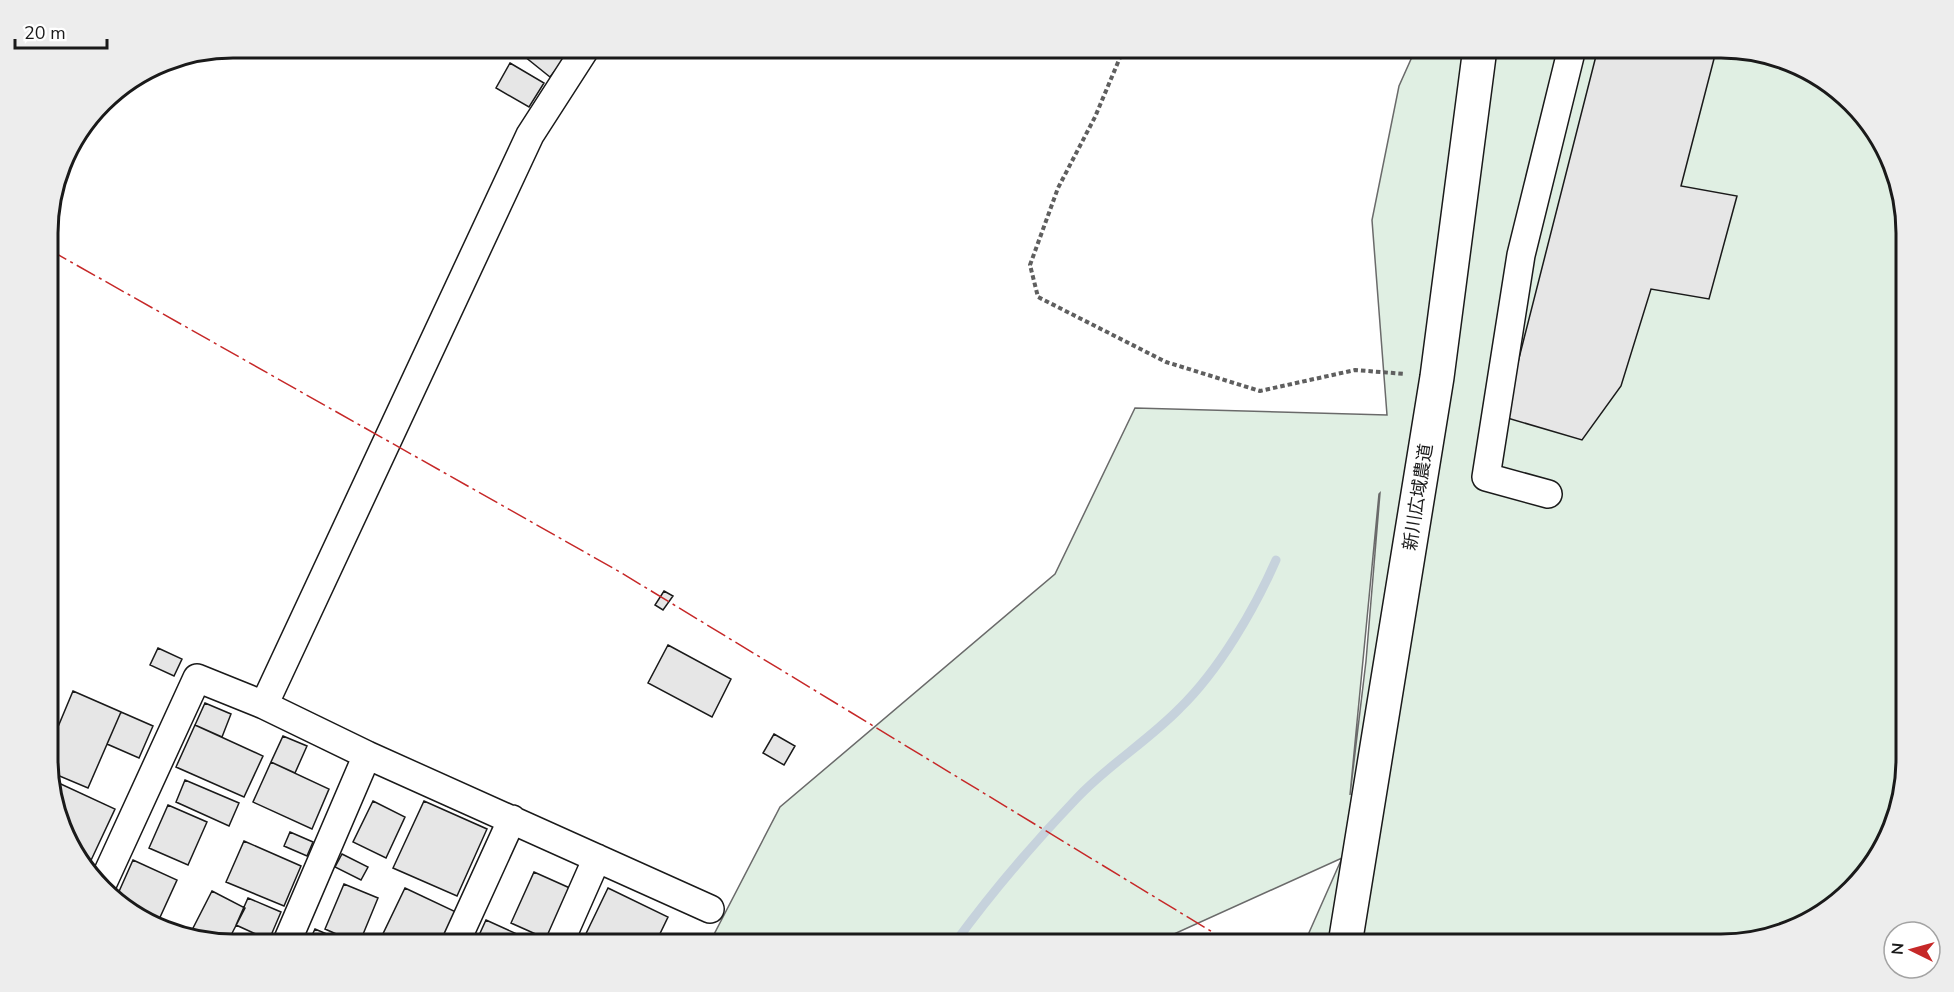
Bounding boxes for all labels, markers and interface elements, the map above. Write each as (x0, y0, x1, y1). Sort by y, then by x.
scale bar (15, 12, 106, 50)
text: 20 m (24, 21, 66, 45)
street label: 新川広域農道 (1398, 442, 1438, 552)
north arrow (1882, 920, 1942, 980)
text: N (1887, 942, 1910, 956)

